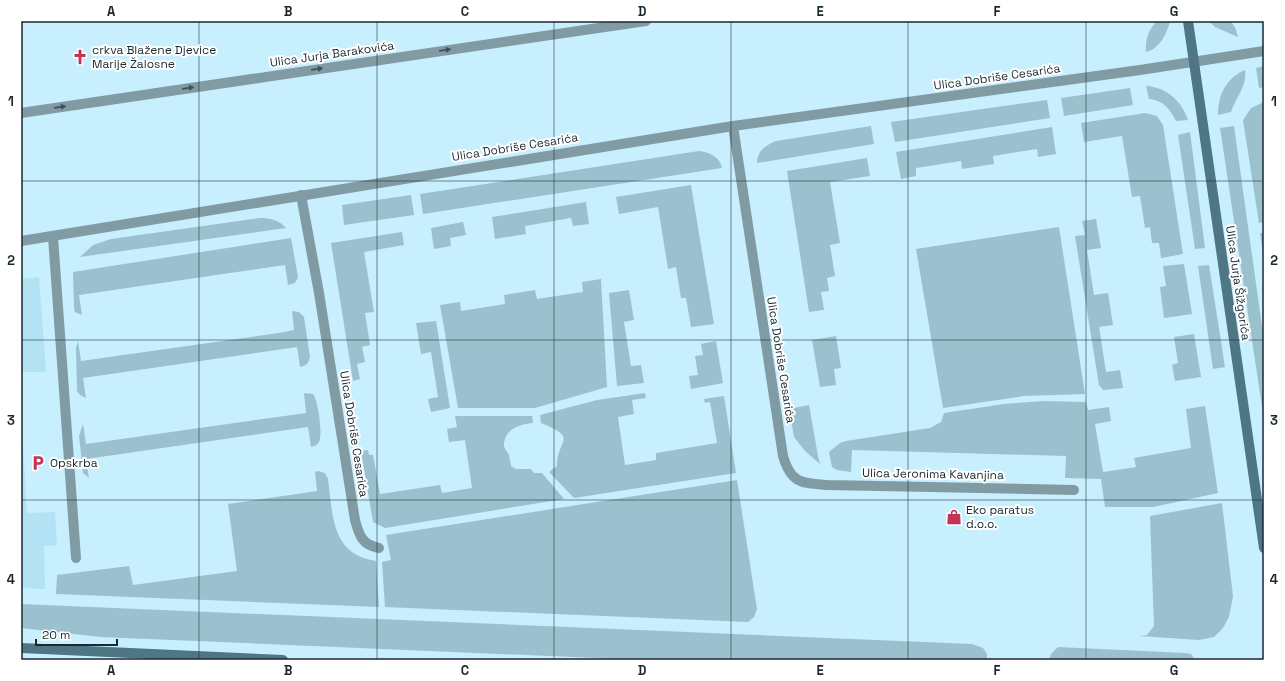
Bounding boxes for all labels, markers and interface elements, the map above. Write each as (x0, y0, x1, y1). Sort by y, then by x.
text: A (107, 3, 116, 20)
text: B (284, 3, 293, 20)
text: C (461, 3, 469, 20)
text: D (638, 3, 647, 20)
text: E (816, 3, 824, 20)
text: F (994, 3, 1001, 20)
text: G (1170, 3, 1178, 20)
street label: Ulica Jurja Barakovića (269, 37, 395, 71)
place label: crkva Blažene Djevice Marije Žalosne (92, 42, 216, 72)
one-way arrow (439, 47, 452, 53)
church icon: crkva Blažene Djevice Marije Žalosne (71, 48, 89, 66)
street label: Ulica Dobriše Cesarića (933, 60, 1061, 94)
one-way arrow (311, 66, 323, 72)
one-way arrow (182, 85, 194, 91)
text: 1 (8, 93, 14, 110)
text: 1 (1271, 93, 1277, 110)
one-way arrow (54, 104, 66, 110)
street label: Ulica Dobriše Cesarića (451, 129, 579, 165)
street label: Ulica Jurja Šižgorića (1222, 225, 1254, 341)
text: 2 (7, 252, 15, 269)
text: 2 (1270, 252, 1278, 269)
street label: Ulica Dobriše Cesarića (763, 296, 799, 424)
street label: Ulica Dobriše Cesarića (336, 370, 372, 498)
text: 3 (7, 412, 15, 429)
text: 3 (1270, 412, 1278, 429)
parking icon: Opskrba (29, 454, 47, 472)
place label: Opskrba (50, 455, 98, 471)
street label: Ulica Jeronima Kavanjina (862, 465, 1004, 483)
place label: Eko paratus d.o.o. (966, 502, 1034, 532)
shop icon: Eko paratus d.o.o. (945, 508, 963, 526)
text: 4 (7, 571, 15, 588)
text: 4 (1270, 571, 1278, 588)
scale bar (36, 621, 117, 647)
text: 20 m (42, 627, 70, 643)
text: A (107, 662, 116, 679)
text: B (284, 662, 293, 679)
text: C (461, 662, 469, 679)
text: D (638, 662, 647, 679)
text: E (816, 662, 824, 679)
text: F (994, 662, 1001, 679)
text: G (1170, 662, 1178, 679)

